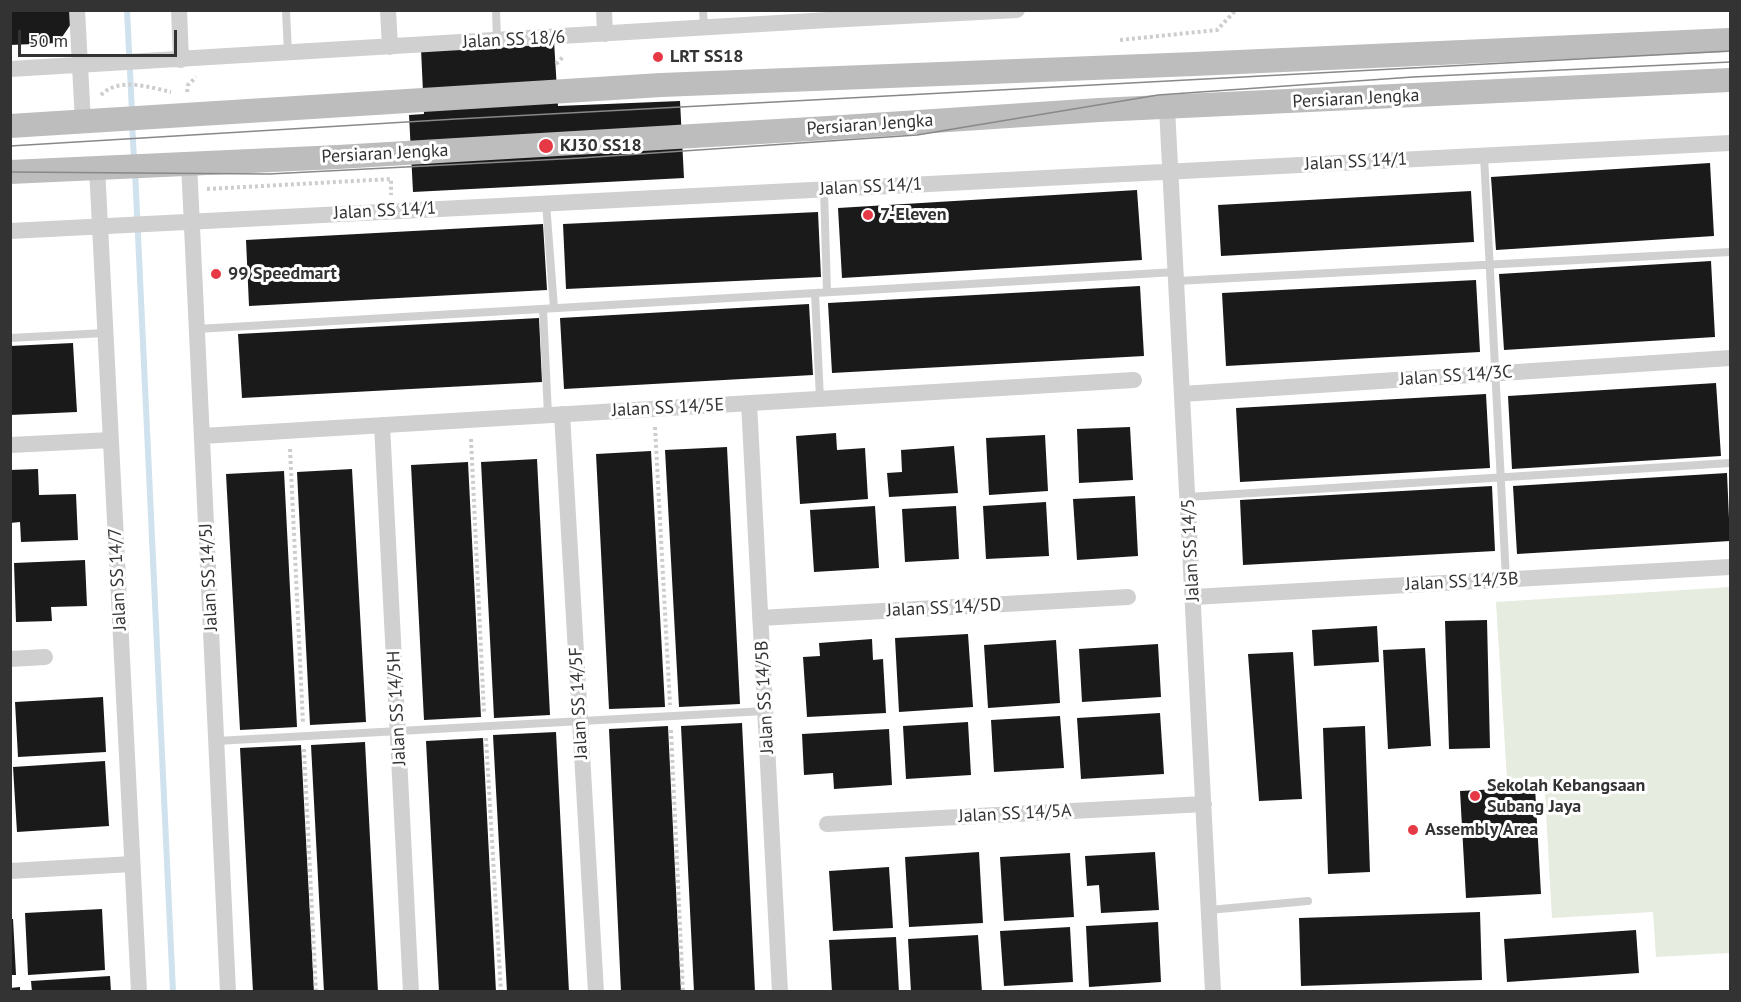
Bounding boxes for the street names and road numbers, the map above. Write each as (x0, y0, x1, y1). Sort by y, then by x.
street label: Jalan SS 18/6 (462, 27, 566, 53)
street label: Persiaran Jengka (1292, 85, 1420, 113)
street label: Persiaran Jengka (806, 110, 934, 140)
street label: Persiaran Jengka (321, 140, 449, 168)
street label: Jalan SS 14/1 (1304, 149, 1408, 175)
street label: Jalan SS 14/1 (819, 174, 923, 200)
street label: Jalan SS 14/1 (333, 198, 437, 224)
street label: Jalan SS 14/3C (1399, 361, 1513, 391)
street label: Jalan SS 14/5E (611, 394, 725, 422)
street label: Jalan SS 14/5 (1178, 498, 1204, 602)
street label: Jalan SS 14/5J (195, 523, 223, 631)
street label: Jalan SS 14/7 (105, 527, 131, 631)
street label: Jalan SS 14/3B (1405, 568, 1519, 596)
street label: Jalan SS 14/5D (886, 594, 1002, 622)
street label: Jalan SS 14/5B (751, 640, 779, 754)
street label: Jalan SS 14/5F (565, 646, 593, 760)
street label: Jalan SS 14/5H (383, 650, 411, 766)
street label: Jalan SS 14/5A (958, 800, 1072, 828)

